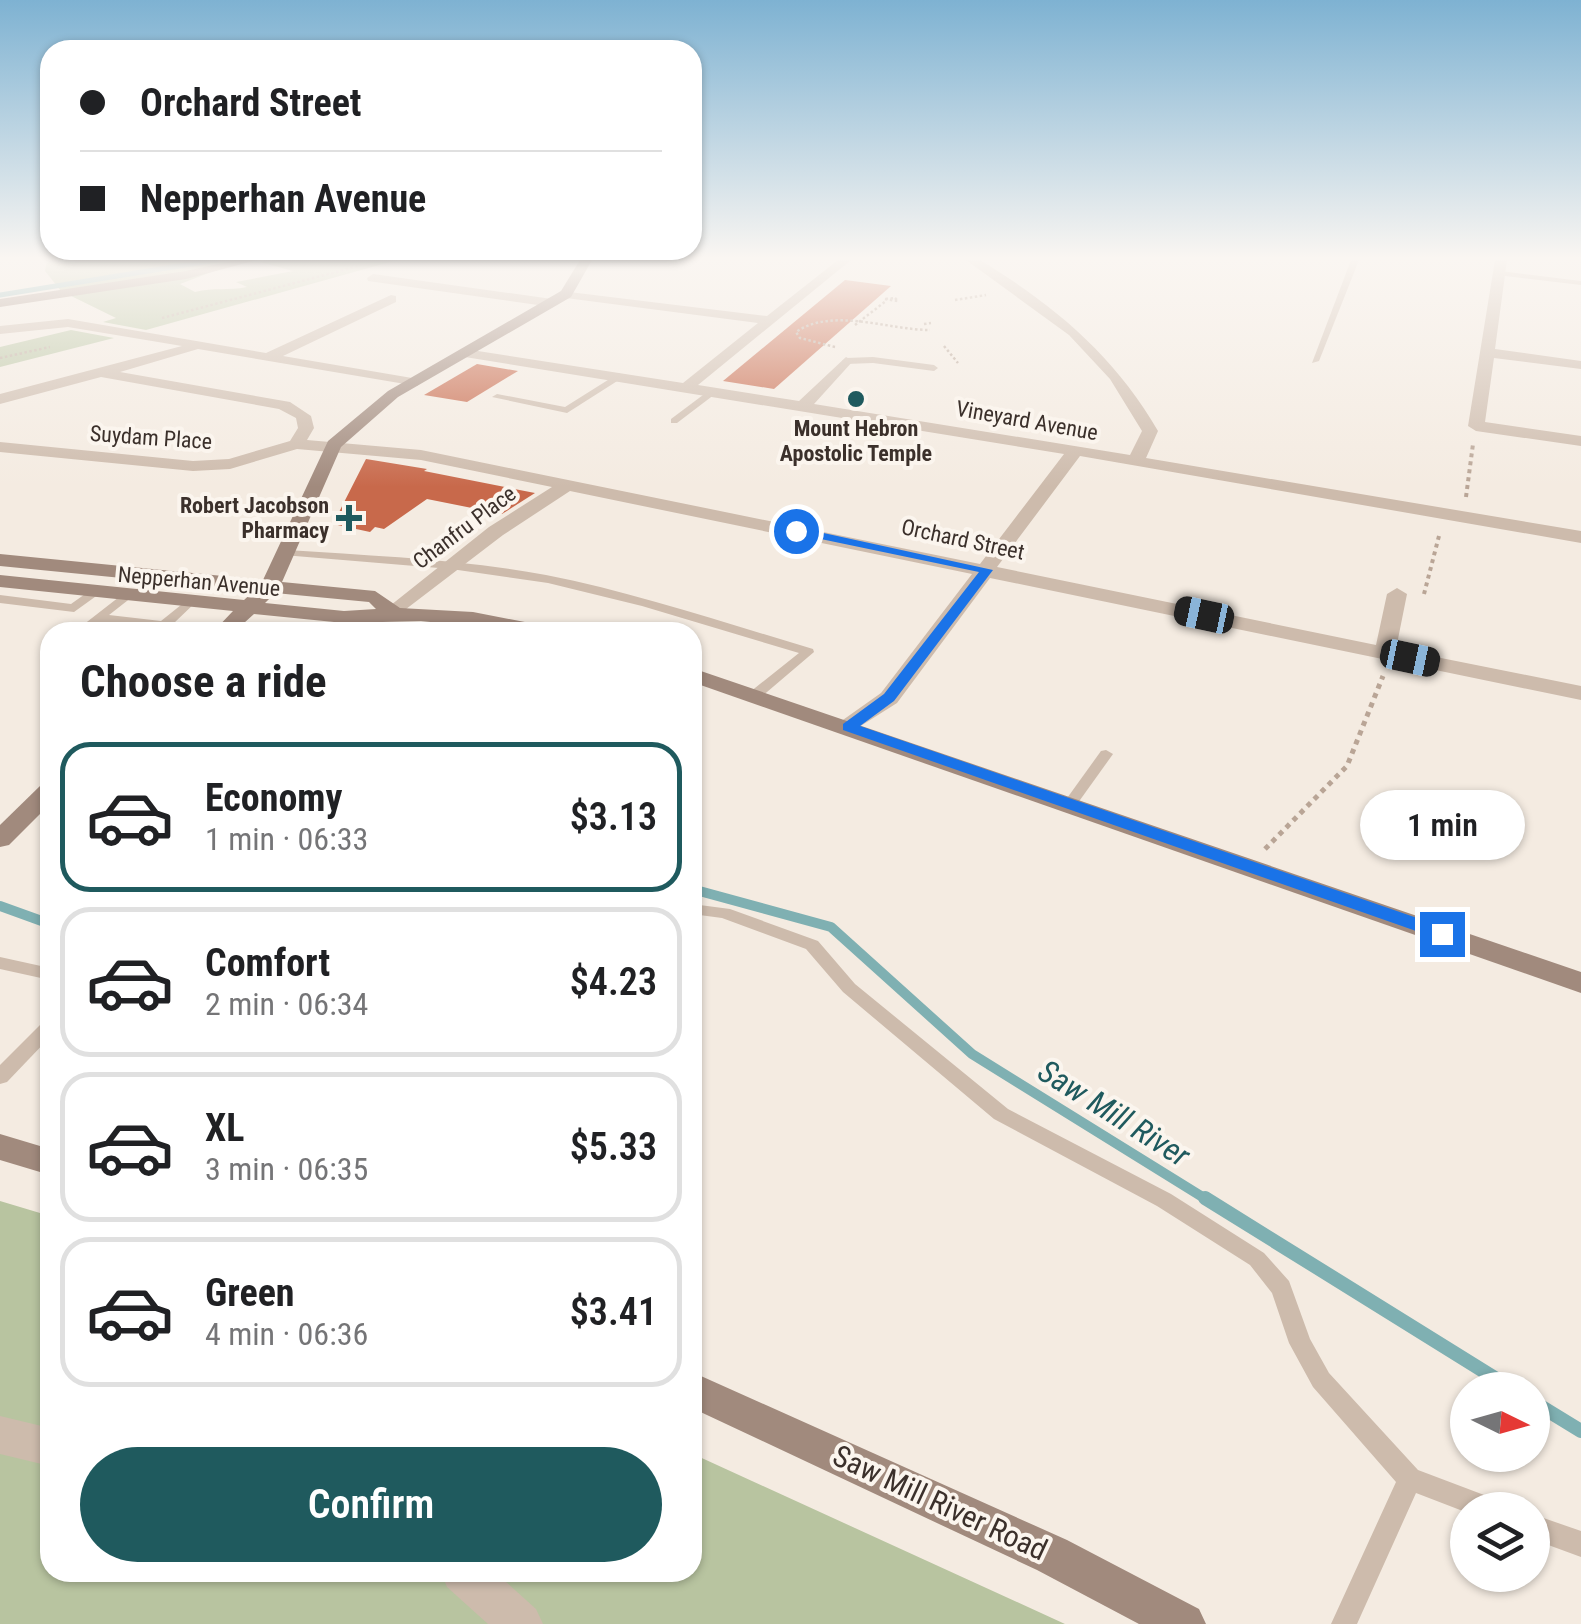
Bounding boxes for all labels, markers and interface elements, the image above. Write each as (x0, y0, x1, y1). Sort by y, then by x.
text: Orchard Street (140, 81, 361, 125)
text: Nepperhan Avenue (140, 177, 426, 221)
marker: Mount Hebron Apostolic Temple (845, 388, 867, 410)
street label: Vineyard Avenue (954, 396, 1100, 445)
place label: Mount Hebron Apostolic Temple (780, 416, 932, 466)
street label: Suydam Place (89, 421, 213, 454)
street label: Chanfru Place (408, 481, 521, 574)
place label: Robert Jacobson Pharmacy (180, 493, 329, 543)
marker: Robert Jacobson Pharmacy (338, 507, 360, 529)
route start (774, 509, 819, 554)
street label: Orchard Street (899, 514, 1027, 565)
street label: Nepperhan Avenue (117, 562, 281, 601)
car (1172, 594, 1236, 636)
car (1378, 637, 1442, 679)
text: Choose a ride (80, 655, 327, 708)
icon: car (85, 772, 175, 862)
text: Economy (205, 776, 342, 820)
callout: 1 min (1360, 789, 1524, 859)
text: $3.13 (570, 795, 657, 839)
text: 1 min (1407, 806, 1478, 844)
text: 1 min · 06:33 (205, 820, 368, 858)
route end (1420, 912, 1465, 957)
icon: car (85, 937, 175, 1027)
text: Comfort (205, 941, 330, 985)
text: $4.23 (570, 960, 657, 1004)
text: 2 min · 06:34 (205, 985, 368, 1023)
water label: Saw Mill River (1031, 1052, 1198, 1175)
icon: car (85, 1102, 175, 1192)
text: XL (205, 1106, 244, 1150)
text: $5.33 (570, 1125, 657, 1169)
text: 3 min · 06:35 (205, 1150, 368, 1188)
icon: car (85, 1267, 175, 1357)
text: Green (205, 1271, 295, 1315)
text: $3.41 (570, 1290, 657, 1334)
text: 4 min · 06:36 (205, 1315, 368, 1353)
north arrow (1450, 1372, 1550, 1472)
map controls (1450, 1372, 1550, 1592)
street label: Saw Mill River Road (828, 1438, 1053, 1567)
button: Confirm (80, 1447, 662, 1562)
button: layers (1450, 1492, 1550, 1592)

